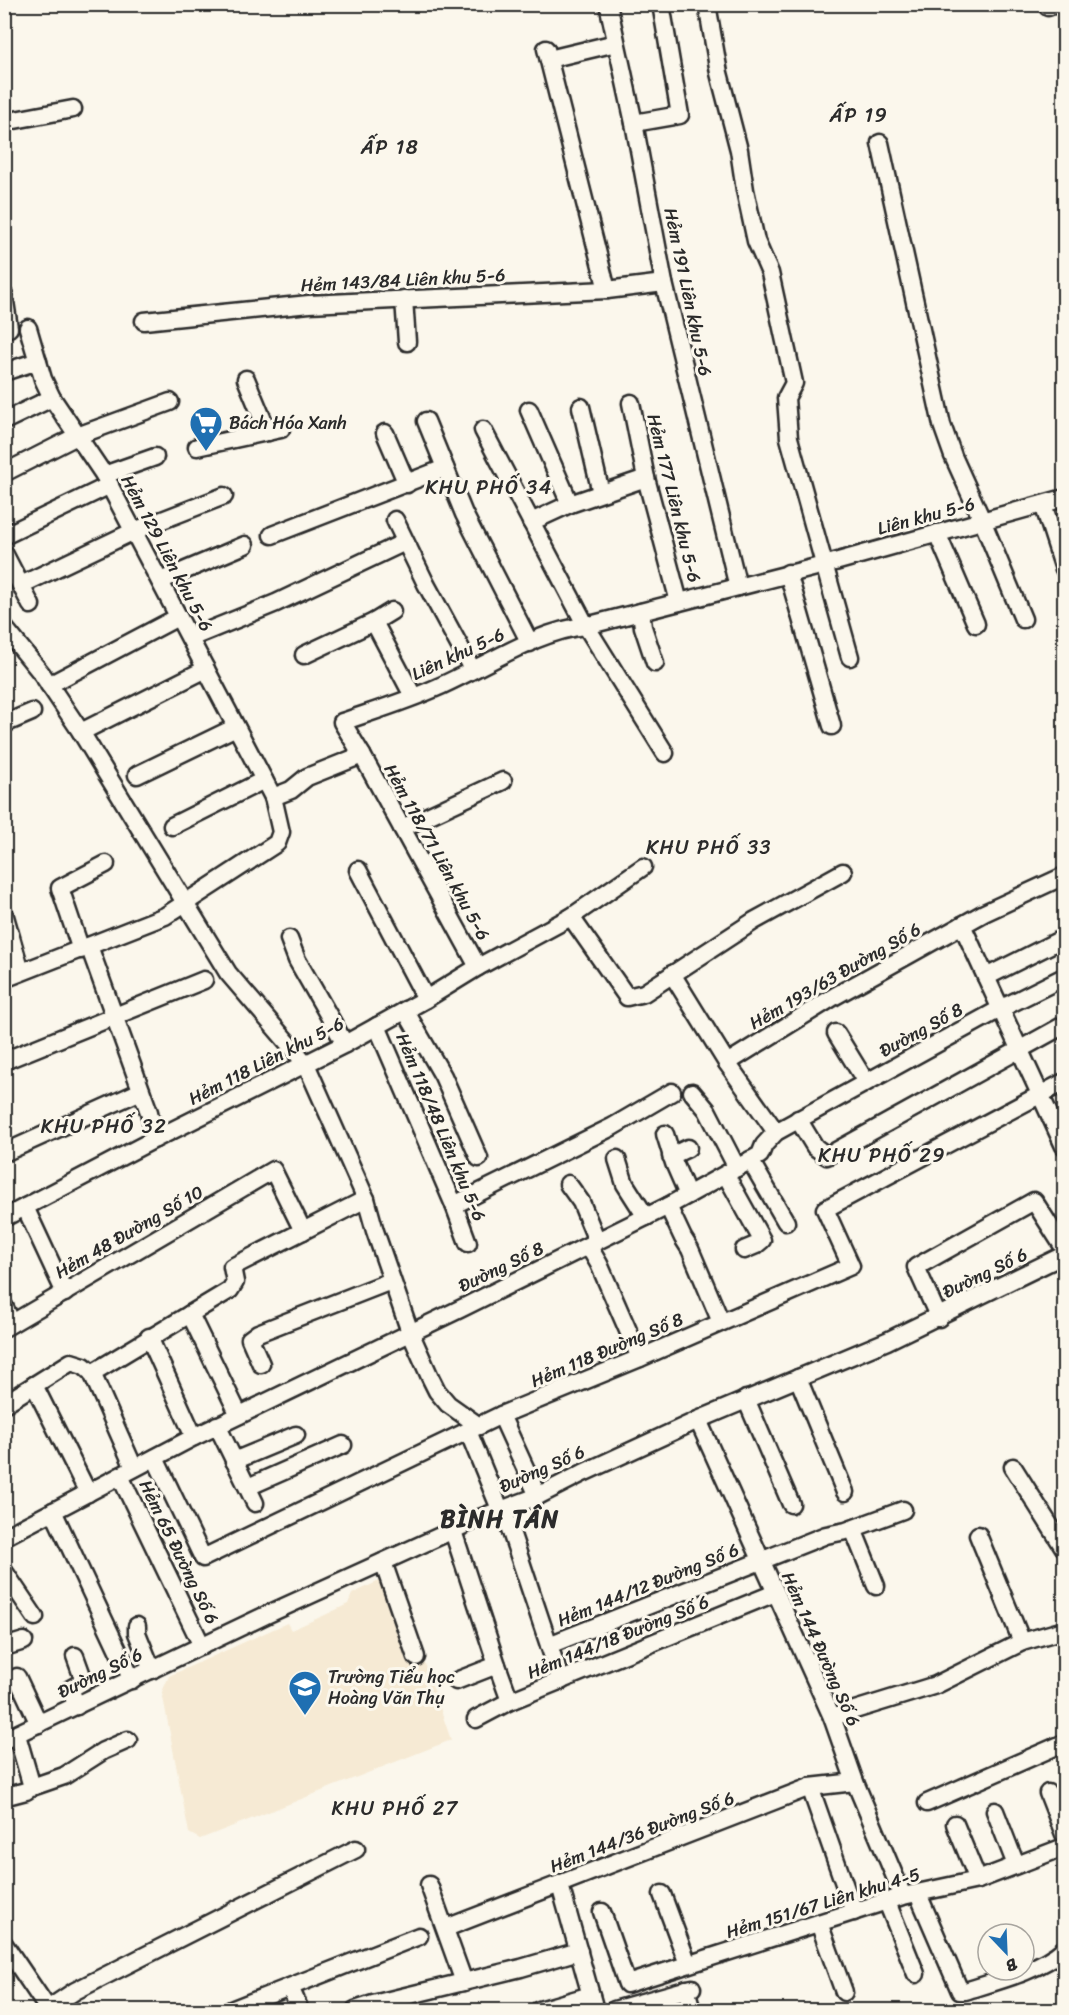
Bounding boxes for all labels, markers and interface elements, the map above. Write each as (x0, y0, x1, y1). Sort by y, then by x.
district label: ẤP 19 (829, 98, 888, 133)
district label: ẤP 18 (360, 130, 419, 165)
street label: Hẻm 191 Liên khu 5-6 (655, 205, 721, 379)
street label: Hẻm 143/84 Liên khu 5-6 (300, 259, 506, 301)
supermarket icon: Bách Hóa Xanh (188, 405, 224, 452)
place label: Bách Hóa Xanh (229, 407, 347, 439)
street label: Hẻm 177 Liên khu 5-6 (638, 410, 710, 586)
street label: Hẻm 129 Liên khu 5-6 (112, 469, 222, 637)
district label: KHU PHỐ 34 (425, 470, 553, 505)
street label: Liên khu 5-6 (874, 488, 978, 544)
street label: Liên khu 5-6 (406, 618, 510, 690)
street label: Hẻm 118/71 Liên khu 5-6 (375, 758, 499, 946)
district label: KHU PHỐ 33 (646, 830, 772, 865)
street label: Hẻm 193/63 Đường Số 6 (743, 914, 927, 1038)
street label: Đường Số 8 (873, 994, 969, 1066)
street label: Hẻm 118 Liên khu 5-6 (182, 1008, 350, 1114)
street label: Hẻm 118/48 Liên khu 5-6 (387, 1028, 495, 1226)
district label: KHU PHỐ 32 (41, 1109, 167, 1144)
district label: KHU PHỐ 29 (818, 1138, 946, 1173)
street label: Hẻm 48 Đường Số 10 (48, 1176, 210, 1288)
street label: Đường Số 8 (453, 1232, 549, 1302)
street label: Đường Số 6 (937, 1239, 1033, 1307)
street label: Hẻm 118 Đường Số 8 (525, 1303, 689, 1397)
street label: Đường Số 6 (494, 1436, 590, 1502)
street label: Hẻm 65 Đường Số 6 (130, 1474, 228, 1630)
district label: BÌNH TÂN (440, 1498, 560, 1540)
street label: Hẻm 144/12 Đường Số 6 (552, 1534, 744, 1636)
street label: Hẻm 144 Đường Số 6 (772, 1566, 870, 1732)
street label: Hẻm 144/18 Đường Số 6 (522, 1586, 714, 1688)
street label: Đường Số 6 (52, 1639, 148, 1707)
place label: Trường Tiểu học Hoàng Văn Thụ (328, 1661, 455, 1714)
school or university icon: Trường Tiểu học Hoàng Văn Thụ (287, 1669, 323, 1716)
street label: Hẻm 144/36 Đường Số 6 (545, 1782, 739, 1882)
district label: KHU PHỐ 27 (331, 1791, 459, 1826)
street label: Hẻm 151/67 Liên khu 4-5 (722, 1858, 924, 1948)
north arrow (976, 1922, 1036, 1982)
text: B (1001, 1950, 1022, 1981)

